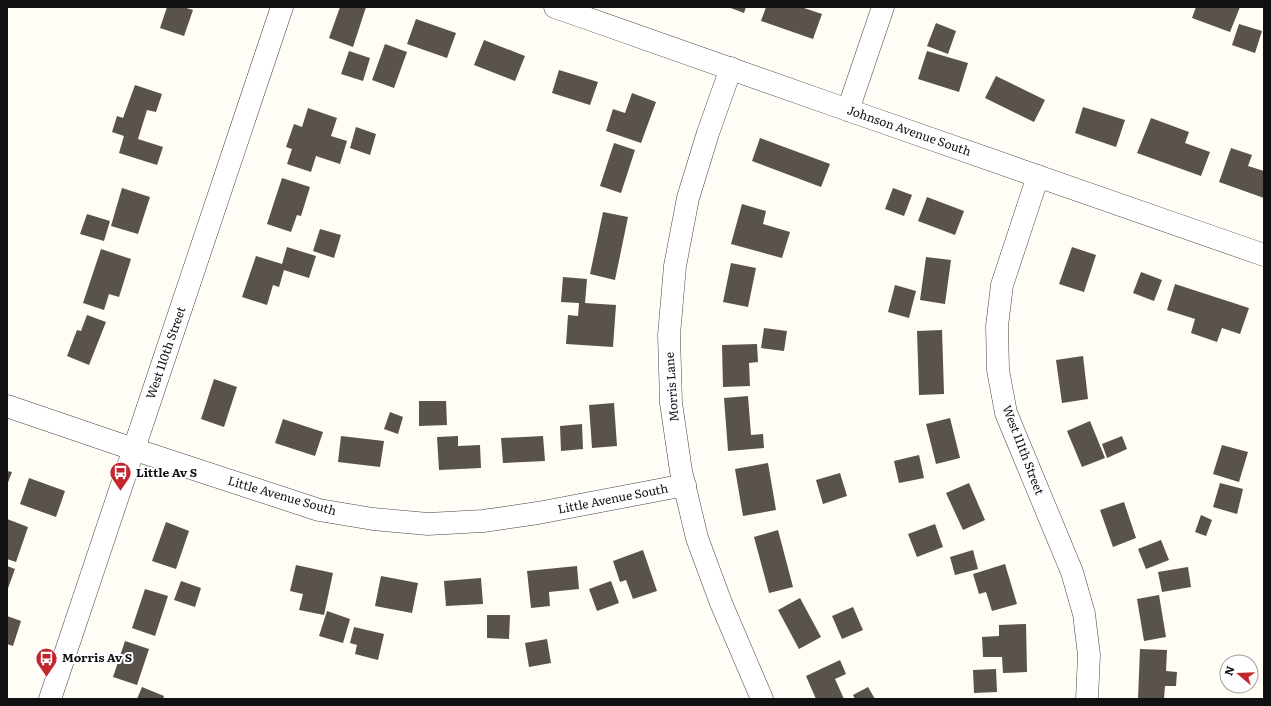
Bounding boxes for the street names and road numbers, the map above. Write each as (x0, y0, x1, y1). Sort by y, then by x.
street label: Johnson Avenue South (845, 100, 974, 160)
street label: West 110th Street (141, 304, 189, 401)
street label: Morris Lane (660, 352, 682, 423)
street label: West 111th Street (999, 402, 1049, 497)
street label: Little Avenue South (226, 471, 339, 519)
street label: Little Avenue South (556, 478, 670, 518)

